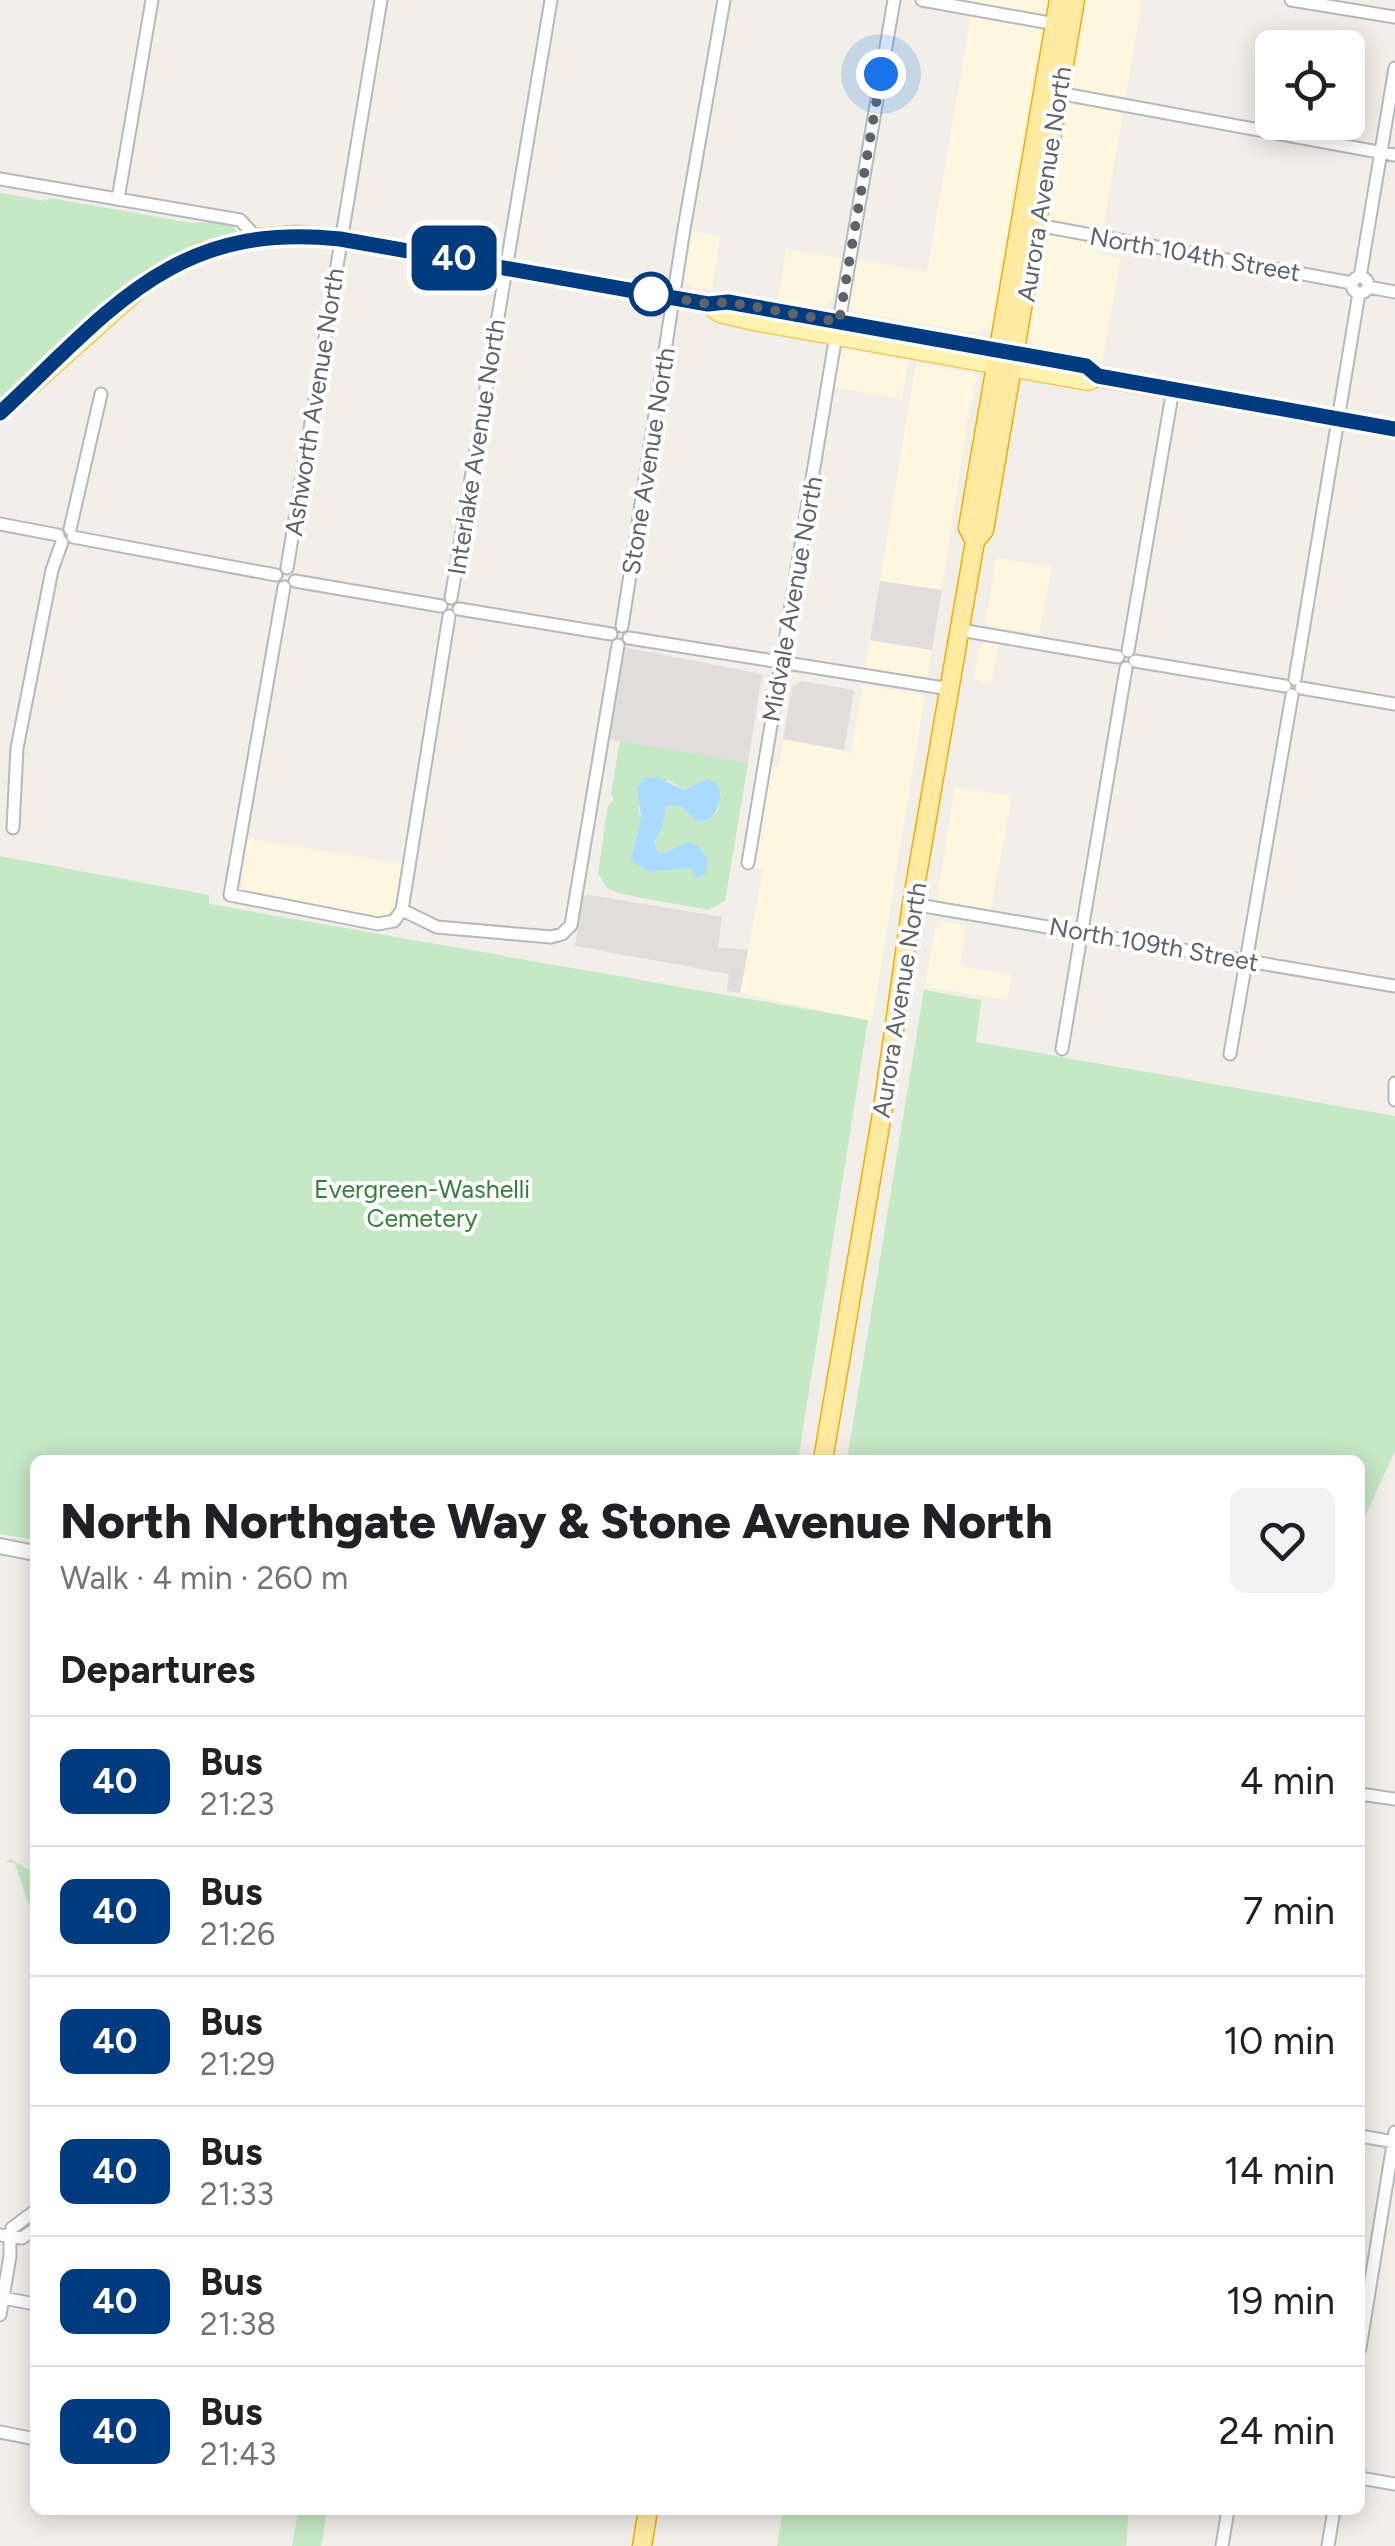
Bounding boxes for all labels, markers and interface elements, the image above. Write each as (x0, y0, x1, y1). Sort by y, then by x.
map controls (1255, 30, 1365, 140)
button: locate (1255, 30, 1365, 140)
your location (856, 49, 906, 99)
street label: Aurora Avenue North (1011, 64, 1077, 304)
street label: North 104th Street (1087, 221, 1303, 287)
line badge: 40 (409, 226, 499, 290)
text: 40 (432, 237, 476, 279)
street label: Ashworth Avenue North (278, 266, 350, 538)
unlabelled marker (630, 273, 672, 315)
street label: Interlake Avenue North (441, 317, 511, 577)
street label: Stone Avenue North (615, 345, 681, 577)
street label: Midvale Avenue North (756, 474, 828, 724)
street label: Aurora Avenue North (866, 880, 932, 1120)
street label: North 109th Street (1047, 911, 1261, 977)
park label: Evergreen-Washelli Cemetery (314, 1174, 530, 1233)
button: heart (1230, 1488, 1335, 1593)
text: North Northgate Way & Stone Avenue North (60, 1492, 1053, 1550)
text: Walk · 4 min · 260 m (60, 1559, 348, 1597)
text: Departures (60, 1647, 255, 1693)
text: Bus (200, 1739, 263, 1785)
text: 4 min (1240, 1758, 1335, 1804)
text: 40 (93, 1760, 137, 1802)
text: 21:23 (200, 1785, 275, 1823)
text: Bus (200, 1869, 263, 1915)
text: 7 min (1243, 1888, 1335, 1934)
text: 40 (93, 1890, 137, 1932)
text: 21:26 (200, 1915, 275, 1953)
text: Bus (200, 1999, 263, 2045)
text: 10 min (1223, 2018, 1335, 2064)
text: 40 (93, 2020, 137, 2062)
text: 21:29 (200, 2045, 275, 2083)
text: Bus (200, 2129, 263, 2175)
text: 14 min (1224, 2148, 1335, 2194)
text: 40 (93, 2150, 137, 2192)
text: 21:33 (200, 2175, 274, 2213)
text: Bus (200, 2259, 263, 2305)
text: 19 min (1226, 2278, 1335, 2324)
text: 40 (93, 2280, 137, 2322)
text: 21:38 (200, 2305, 276, 2343)
text: Bus (200, 2389, 263, 2435)
text: 24 min (1218, 2408, 1335, 2454)
text: 40 (93, 2410, 137, 2452)
text: 21:43 (200, 2435, 276, 2473)

